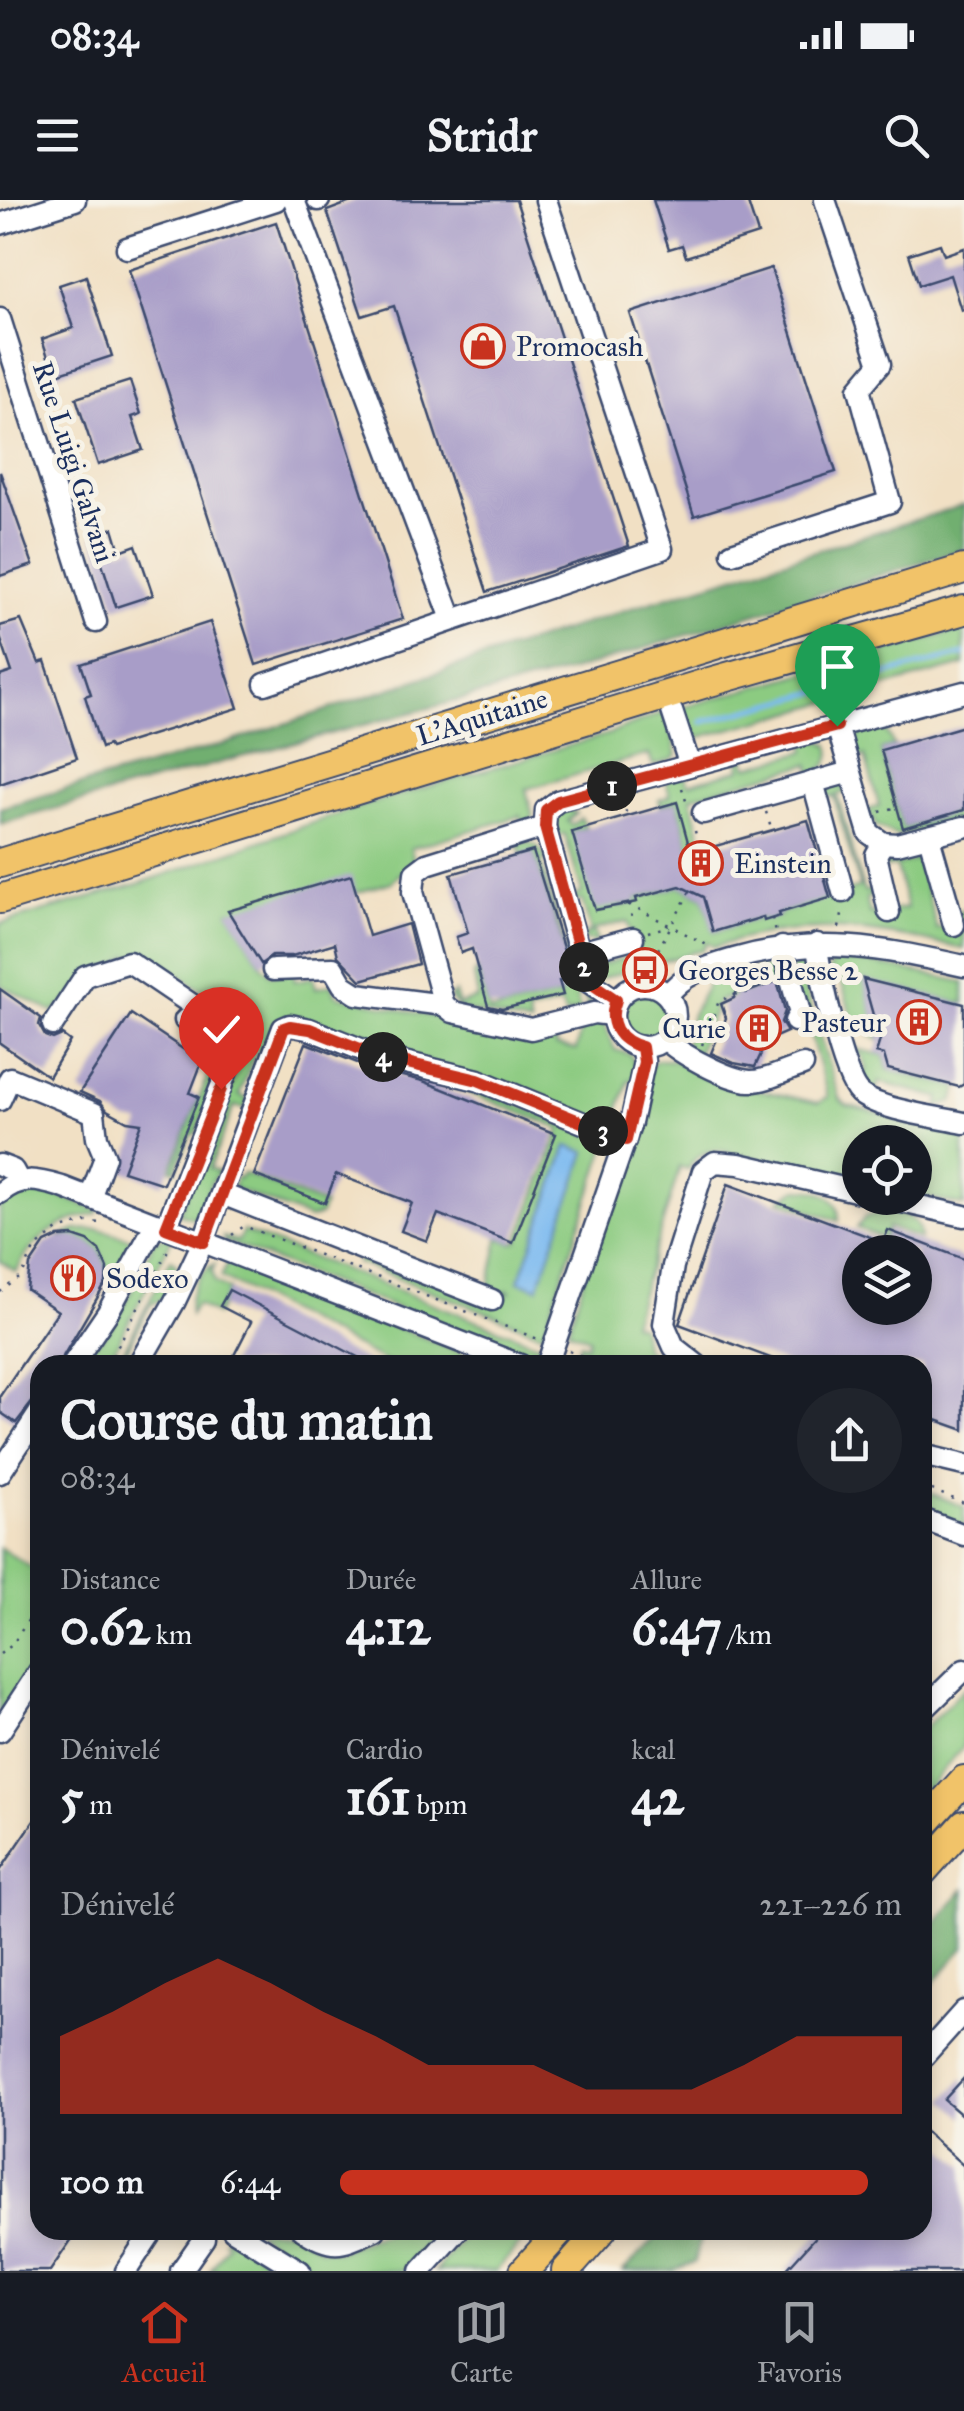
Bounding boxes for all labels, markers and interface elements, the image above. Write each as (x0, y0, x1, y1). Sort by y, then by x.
text: 08:34 (50, 12, 138, 58)
icon: menu (30, 108, 85, 163)
text: Stridr (427, 108, 537, 163)
icon: search (879, 108, 934, 163)
shop icon: Promocash (460, 323, 506, 369)
place label: Promocash (516, 329, 644, 364)
street label: Rue Luigi Galvani (25, 357, 123, 567)
pin (795, 624, 880, 727)
icon: arrive (810, 639, 865, 694)
street label: L'Aquitaine (412, 681, 552, 753)
pin: 1 (587, 761, 637, 811)
text: 1 (606, 768, 618, 803)
building icon: Einstein (678, 840, 724, 886)
place label: Einstein (734, 846, 832, 881)
pin: 2 (559, 942, 609, 992)
bus stop icon: Georges Besse 2 (622, 947, 668, 993)
text: 2 (577, 949, 591, 984)
place label: Georges Besse 2 (678, 953, 858, 988)
pin (179, 987, 264, 1090)
building icon: Pasteur (896, 999, 942, 1045)
icon: check (194, 1002, 249, 1057)
building icon: Curie (736, 1005, 782, 1051)
place label: Pasteur (801, 1005, 887, 1040)
place label: Curie (662, 1011, 726, 1046)
pin: 4 (358, 1032, 408, 1082)
text: 4 (375, 1039, 391, 1074)
pin: 3 (578, 1106, 628, 1156)
text: 3 (597, 1113, 609, 1148)
map controls (842, 1125, 932, 1325)
button: locate (842, 1125, 932, 1215)
button: layers (842, 1235, 932, 1325)
restaurant icon: Sodexo (50, 1255, 96, 1301)
place label: Sodexo (106, 1261, 189, 1296)
text: Course du matin (60, 1387, 433, 1454)
button: share (797, 1388, 902, 1493)
text: 08:34 (60, 1458, 134, 1497)
text: Distance (60, 1562, 160, 1597)
text: Durée (346, 1562, 416, 1597)
text: Allure (631, 1562, 702, 1597)
text: 0.62 (60, 1597, 150, 1658)
text: 4:12 (346, 1597, 431, 1658)
text: 6:47 (631, 1597, 722, 1658)
text: km (150, 1617, 192, 1652)
text: /km (722, 1617, 772, 1652)
text: Dénivelé (60, 1732, 160, 1767)
text: Cardio (346, 1732, 423, 1767)
text: kcal (631, 1732, 675, 1767)
text: 5 (60, 1767, 83, 1828)
text: 161 (346, 1767, 410, 1828)
text: 42 (631, 1767, 684, 1828)
text: m (83, 1787, 113, 1822)
text: bpm (410, 1787, 467, 1822)
text: Dénivelé (60, 1885, 175, 1924)
text: 221–226 m (760, 1885, 902, 1924)
text: 100 m (60, 2163, 144, 2202)
text: 6:44 (220, 2163, 280, 2202)
tab: Accueil (122, 2295, 206, 2390)
tab: Carte (450, 2295, 513, 2390)
tab: Favoris (757, 2295, 842, 2390)

